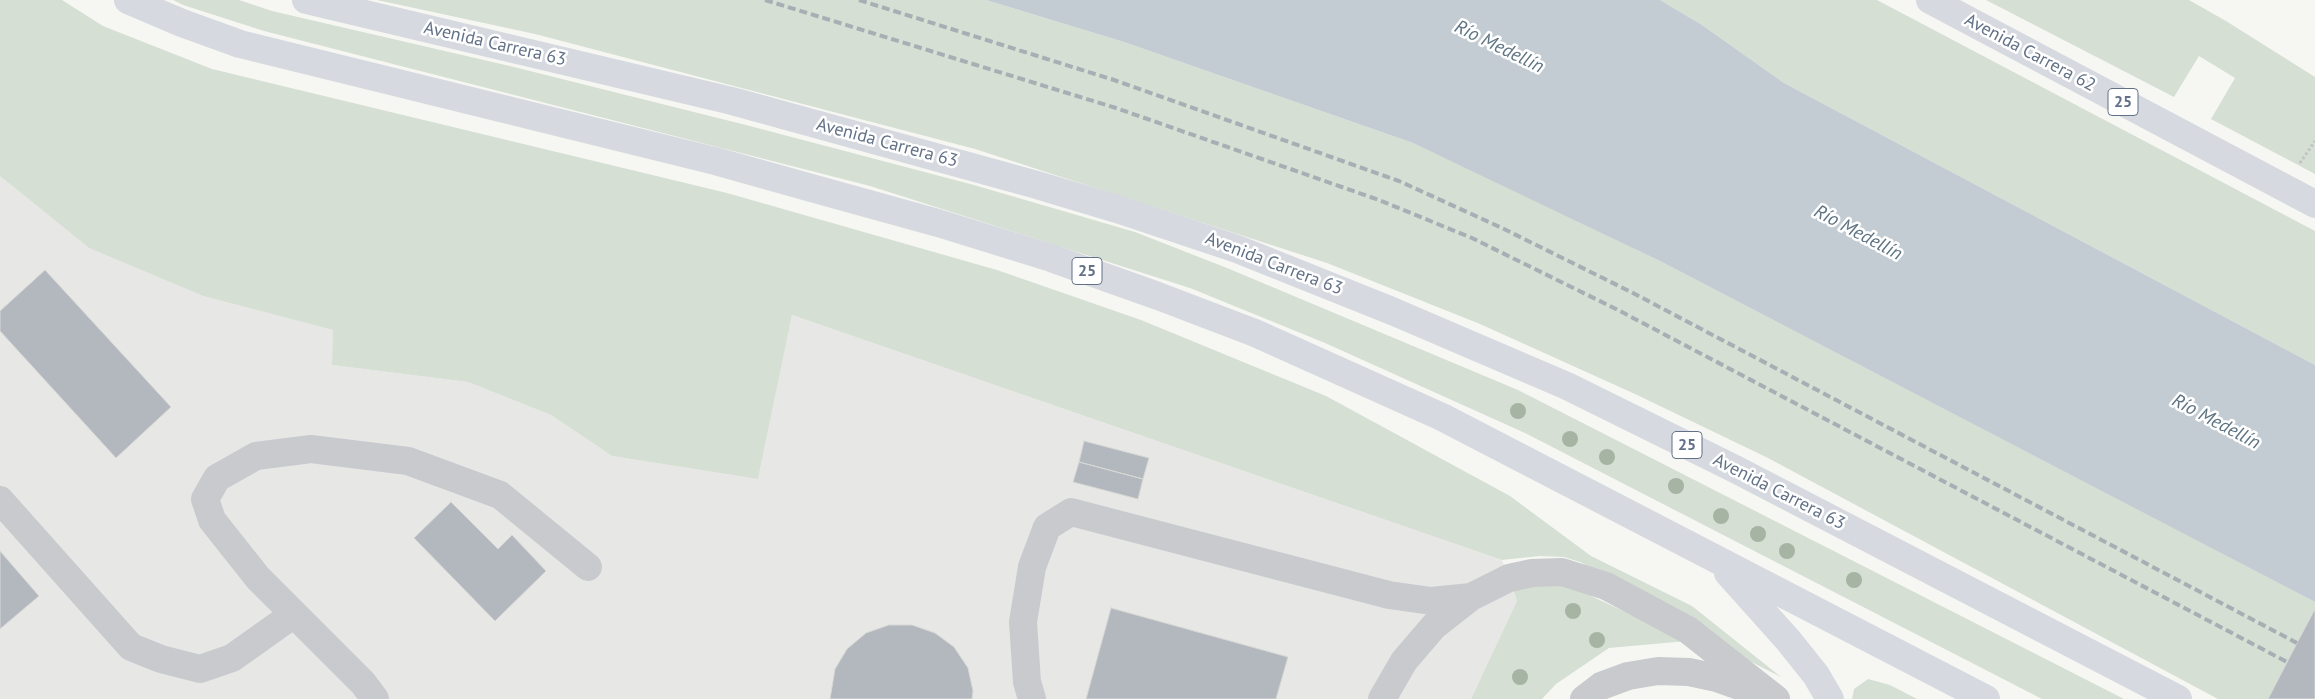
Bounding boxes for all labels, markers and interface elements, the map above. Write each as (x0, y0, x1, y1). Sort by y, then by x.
street label: Avenida Carrera 62 (1961, 9, 2099, 97)
water label: Río Medellín (1451, 16, 1547, 78)
street label: Avenida Carrera 63 (422, 17, 568, 71)
road number: 25 (2108, 88, 2138, 115)
street label: Avenida Carrera 63 (814, 114, 960, 172)
water label: Río Medellín (1810, 200, 1906, 266)
street label: Avenida Carrera 63 (1202, 228, 1346, 300)
road number: 25 (1072, 258, 1102, 284)
water label: Río Medellín (2168, 389, 2264, 455)
road number: 25 (1672, 432, 1702, 458)
street label: Avenida Carrera 63 (1709, 449, 1849, 535)

